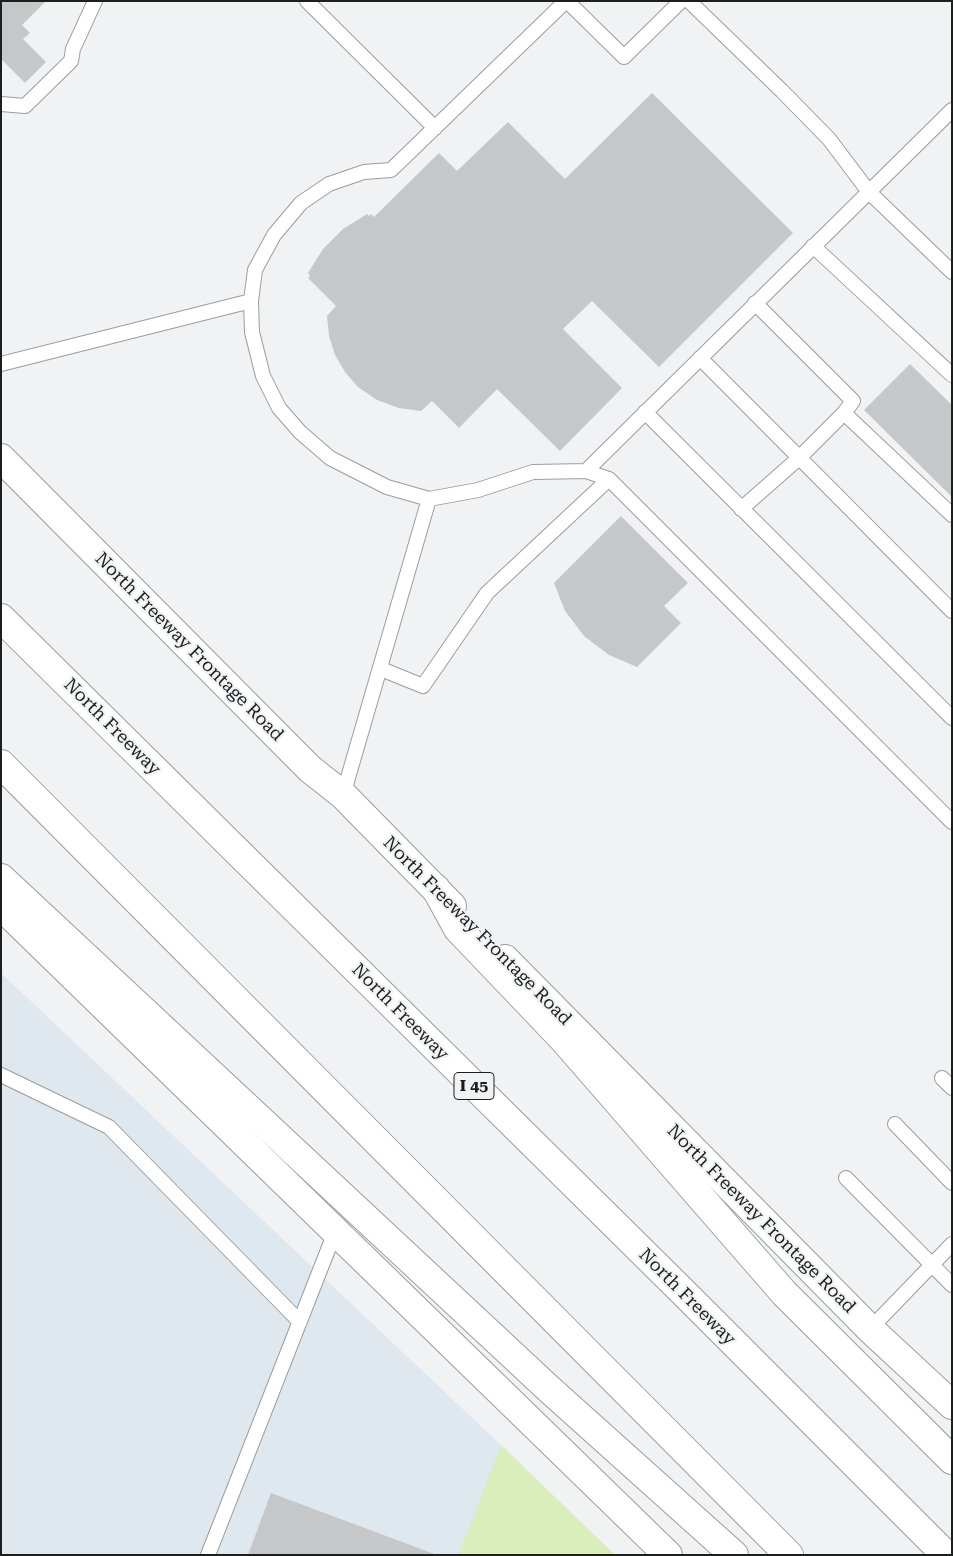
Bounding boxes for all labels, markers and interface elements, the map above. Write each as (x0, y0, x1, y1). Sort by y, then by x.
street label: North Freeway Frontage Road (90, 548, 288, 746)
street label: North Freeway (59, 674, 165, 780)
street label: North Freeway Frontage Road (378, 832, 576, 1030)
street label: North Freeway (347, 959, 453, 1065)
road number: I 45 (454, 1072, 494, 1100)
street label: North Freeway Frontage Road (662, 1120, 860, 1318)
street label: North Freeway (634, 1244, 740, 1350)

